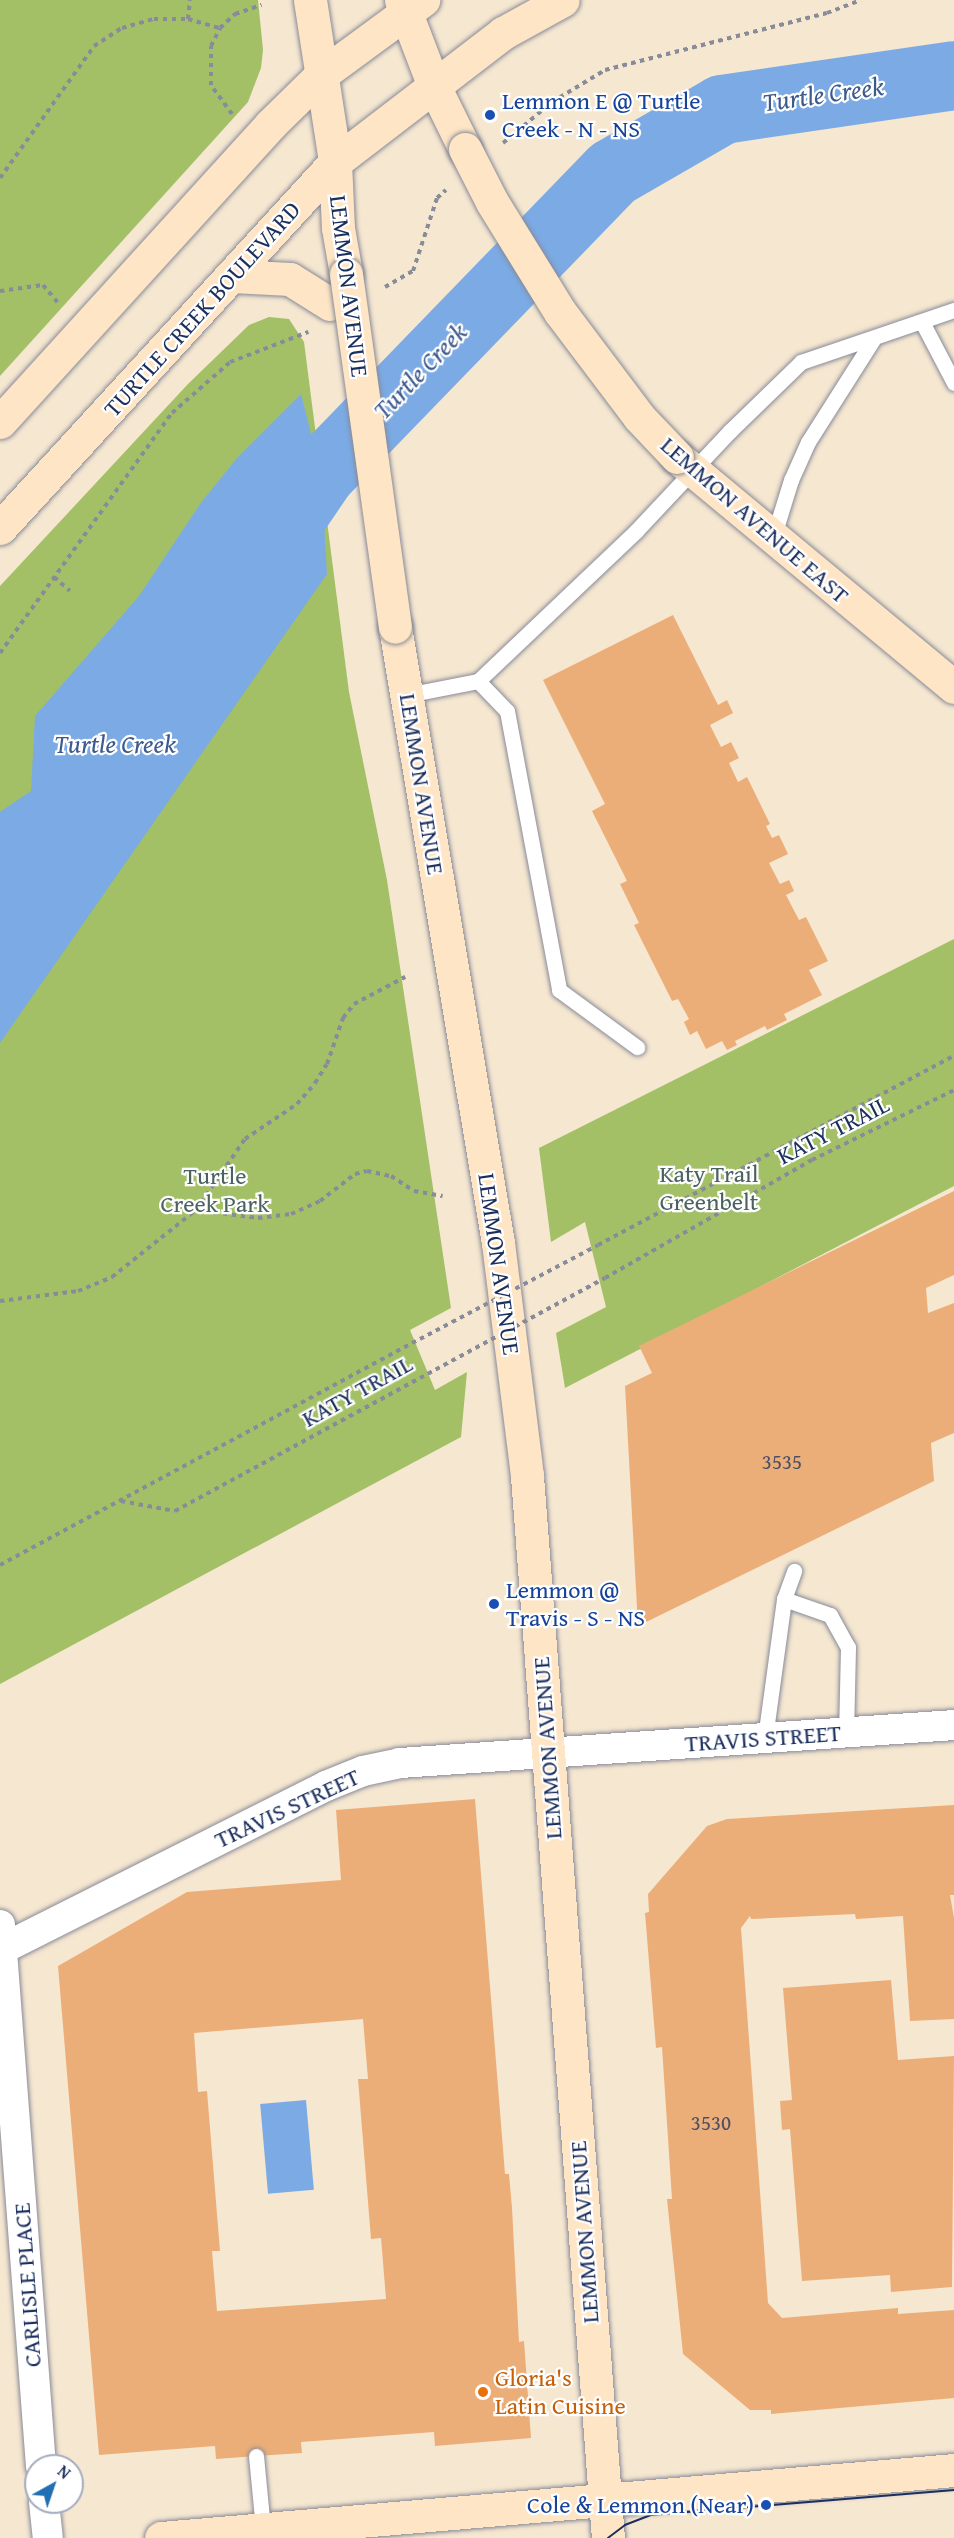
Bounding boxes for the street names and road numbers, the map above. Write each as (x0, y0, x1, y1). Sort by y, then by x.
street label: LEMMON AVENUE (324, 193, 374, 379)
street label: TURTLE CREEK BOULEVARD (98, 195, 306, 423)
street label: LEMMON AVENUE EAST (655, 430, 855, 610)
street label: LEMMON AVENUE (393, 691, 451, 877)
street label: KATY TRAIL (772, 1090, 894, 1170)
street label: LEMMON AVENUE (472, 1171, 526, 1357)
street label: KATY TRAIL (297, 1349, 417, 1433)
street label: LEMMON AVENUE (526, 1656, 568, 1840)
street label: TRAVIS STREET (684, 1718, 842, 1758)
street label: TRAVIS STREET (210, 1762, 364, 1854)
street label: LEMMON AVENUE (563, 2140, 605, 2324)
street label: CARLISLE PLACE (7, 2202, 47, 2368)

